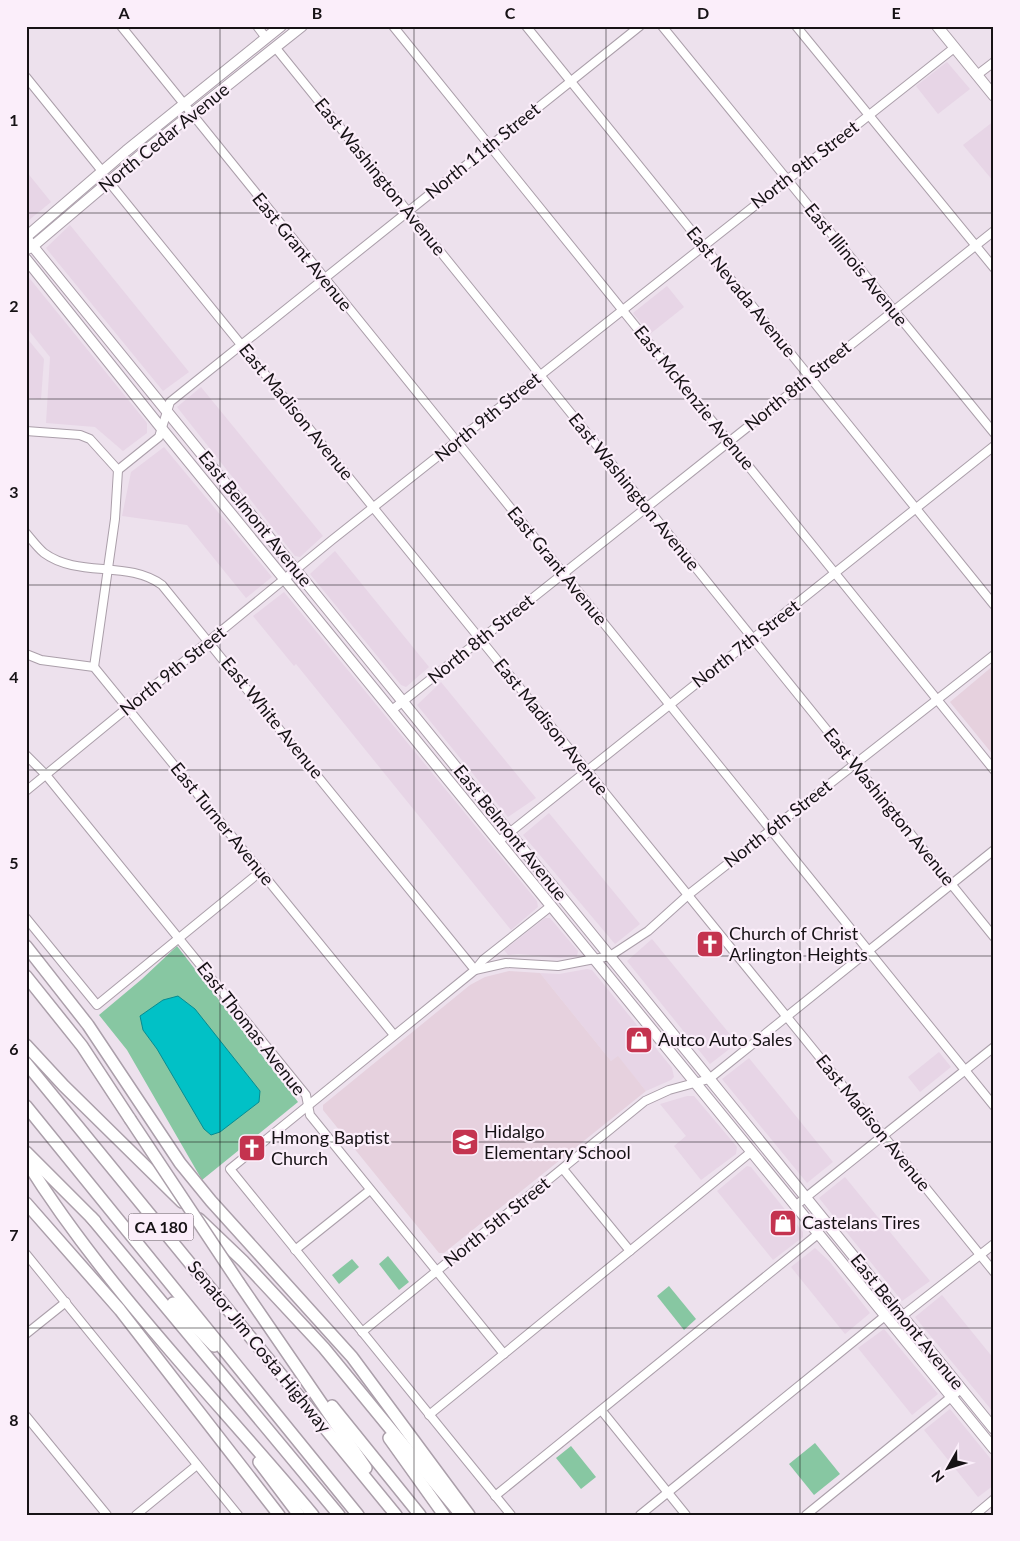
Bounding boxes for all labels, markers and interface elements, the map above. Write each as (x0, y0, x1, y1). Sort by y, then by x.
text: A (117, 3, 130, 22)
text: B (312, 3, 322, 22)
text: C (505, 3, 516, 22)
text: D (697, 3, 709, 22)
text: E (891, 3, 901, 22)
street label: North Cedar Avenue (94, 78, 233, 197)
street label: East Washington Avenue (310, 93, 451, 260)
street label: North 11th Street (421, 97, 544, 203)
text: 1 (9, 110, 19, 129)
street label: North 9th Street (746, 115, 863, 213)
street label: East Grant Avenue (248, 188, 357, 315)
street label: East Illinois Avenue (800, 198, 913, 330)
street label: East Nevada Avenue (682, 222, 801, 361)
text: 2 (9, 296, 19, 315)
street label: East McKenzie Avenue (630, 321, 760, 474)
street label: North 8th Street (740, 335, 855, 435)
street label: East Madison Avenue (235, 339, 359, 484)
street label: North 9th Street (430, 366, 545, 466)
street label: East Washington Avenue (564, 408, 705, 575)
street label: East Belmont Avenue (194, 446, 317, 591)
text: 3 (9, 482, 19, 501)
street label: East Grant Avenue (503, 502, 612, 629)
street label: North 8th Street (423, 588, 538, 688)
street label: North 7th Street (687, 594, 804, 692)
street label: North 9th Street (115, 620, 230, 720)
street label: East White Avenue (217, 652, 329, 783)
street label: East Madison Avenue (490, 654, 614, 799)
text: 4 (9, 667, 19, 686)
street label: East Washington Avenue (819, 723, 960, 890)
street label: East Turner Avenue (166, 757, 279, 889)
street label: East Belmont Avenue (449, 760, 572, 905)
street label: North 6th Street (719, 774, 836, 872)
text: 5 (9, 853, 19, 872)
place label: Church of Christ Arlington Heights (729, 922, 868, 965)
church icon: Church of Christ Arlington Heights (695, 929, 725, 959)
street label: East Thomas Avenue (193, 957, 311, 1100)
shop icon: Autco Auto Sales (624, 1025, 654, 1055)
place label: Autco Auto Sales (658, 1028, 793, 1050)
text: 6 (9, 1039, 19, 1058)
street label: East Madison Avenue (812, 1050, 936, 1195)
place label: Hidalgo Elementary School (484, 1120, 631, 1163)
place label: Hmong Baptist Church (271, 1126, 390, 1169)
school or university icon: Hidalgo Elementary School (450, 1127, 480, 1157)
church icon: Hmong Baptist Church (237, 1133, 267, 1163)
street label: North 5th Street (439, 1171, 554, 1271)
shop icon: Castelans Tires (768, 1208, 798, 1238)
place label: Castelans Tires (802, 1211, 920, 1233)
road number: CA 180 (128, 1214, 194, 1240)
text: 7 (9, 1225, 19, 1244)
street label: East Belmont Avenue (846, 1249, 969, 1394)
street label: Senator Jim Costa Highway (183, 1256, 337, 1438)
text: 8 (9, 1410, 19, 1429)
north arrow (922, 1444, 972, 1494)
text: N (928, 1467, 948, 1486)

